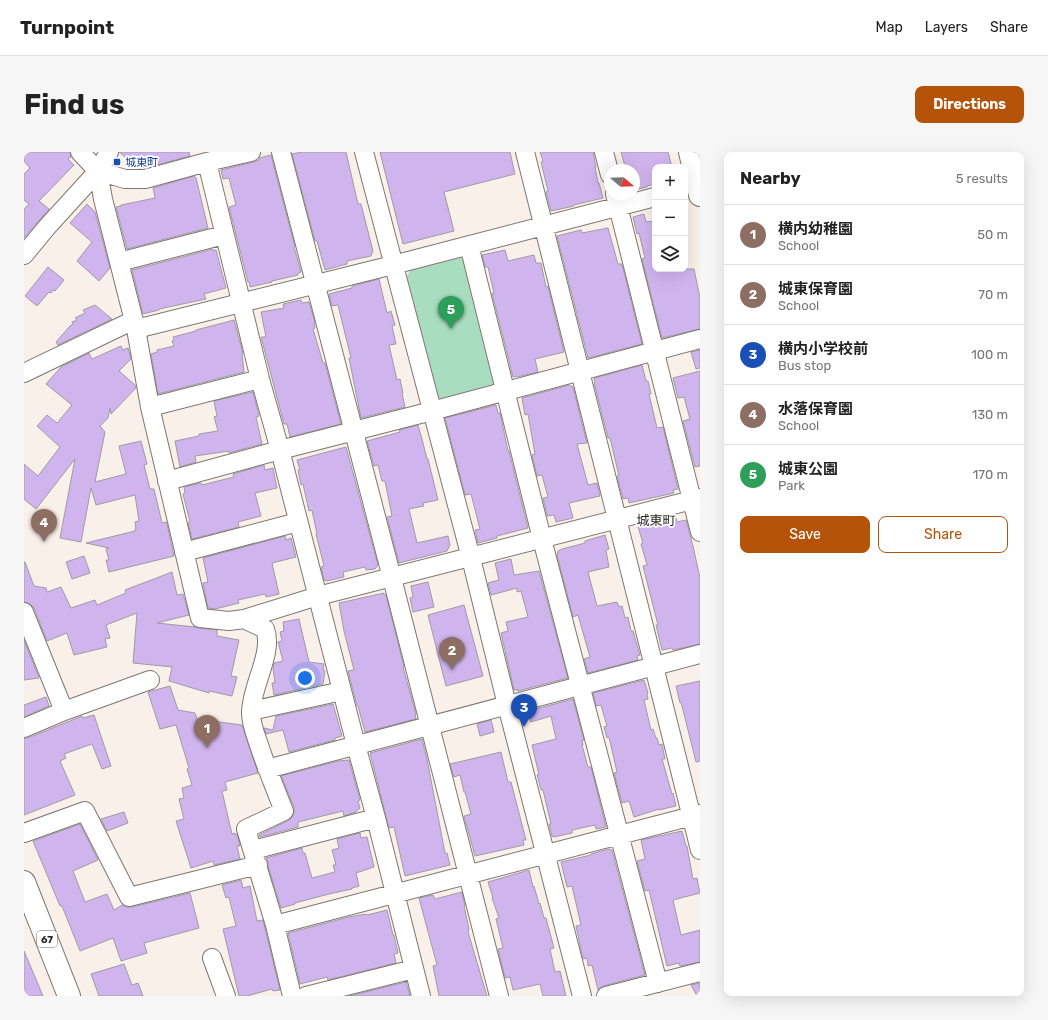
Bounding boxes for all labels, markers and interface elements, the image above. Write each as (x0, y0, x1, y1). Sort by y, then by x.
text: Turnpoint (20, 16, 114, 39)
text: Map (876, 19, 903, 36)
text: Layers (925, 19, 968, 36)
text: Share (990, 19, 1028, 36)
button: Directions (915, 86, 1024, 123)
text: Find us (24, 88, 124, 121)
place label: 城東町 (125, 156, 158, 169)
marker: 城東町 (112, 157, 122, 167)
north arrow (604, 164, 640, 200)
map controls (652, 164, 688, 272)
button: + (652, 164, 688, 200)
text: Nearby (740, 168, 801, 188)
text: 5 results (956, 171, 1008, 186)
button: − (652, 200, 688, 236)
text: 横内幼稚園 (778, 220, 853, 238)
text: 1 (750, 227, 756, 242)
text: 50 m (977, 227, 1008, 242)
button: layers (652, 236, 688, 272)
text: School (778, 238, 819, 253)
text: 城東保育園 (778, 280, 853, 298)
text: 2 (749, 287, 757, 302)
text: 70 m (978, 287, 1008, 302)
pin: 5 (438, 296, 464, 329)
text: School (778, 298, 819, 313)
text: 横内小学校前 (778, 340, 868, 358)
text: 3 (749, 347, 757, 362)
text: 100 m (971, 347, 1008, 362)
text: Bus stop (778, 358, 831, 373)
text: 水落保育園 (778, 400, 853, 418)
text: 4 (749, 407, 757, 422)
text: 130 m (972, 407, 1008, 422)
text: School (778, 418, 819, 433)
text: 城東公園 (778, 460, 838, 478)
text: 5 (749, 467, 757, 482)
text: 170 m (973, 467, 1008, 482)
text: Park (778, 478, 805, 493)
pin: 4 (31, 509, 57, 542)
district label: 城東町 (636, 513, 676, 528)
button: Save (740, 516, 870, 553)
button: Share (878, 516, 1008, 553)
pin: 2 (439, 637, 465, 670)
your location (295, 668, 315, 688)
pin: 3 (511, 694, 537, 727)
pin: 1 (194, 715, 220, 748)
road number: 67 (37, 931, 57, 947)

